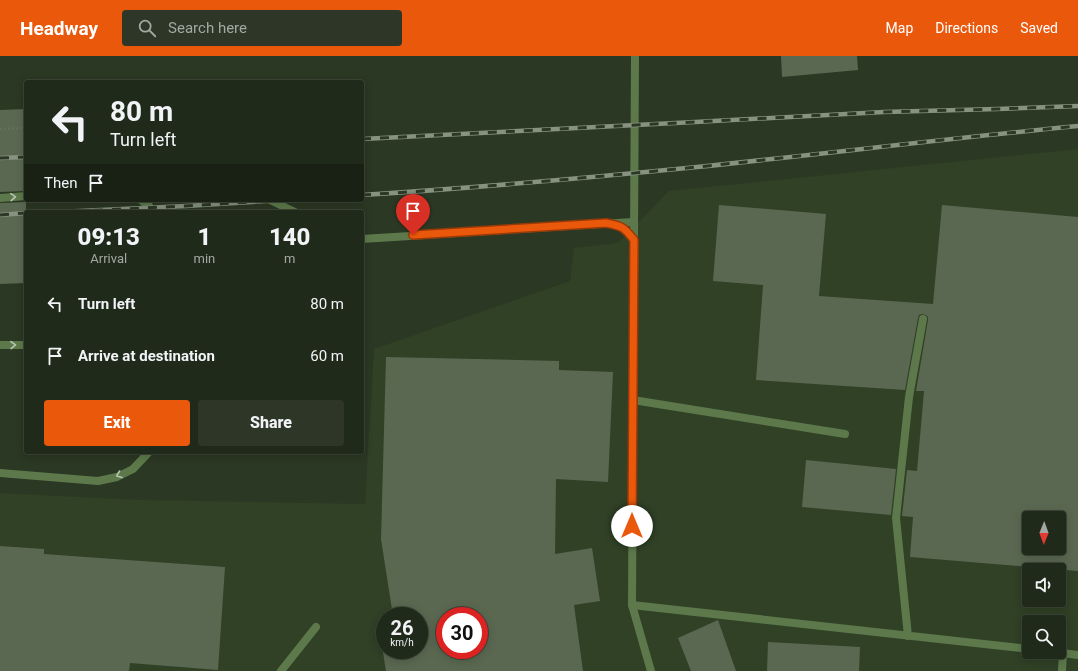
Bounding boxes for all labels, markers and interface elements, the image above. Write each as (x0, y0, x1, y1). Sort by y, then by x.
search box (122, 10, 402, 46)
text: Headway (20, 17, 98, 40)
icon: search (136, 17, 158, 39)
text: Search here (168, 19, 247, 37)
text: Map (886, 20, 913, 36)
text: Directions (935, 20, 998, 36)
text: Saved (1020, 20, 1058, 36)
text: 80 m (110, 95, 173, 128)
icon: left (44, 96, 96, 148)
text: Turn left (110, 129, 176, 150)
icon: arrive (85, 172, 107, 194)
text: Then (44, 174, 77, 192)
one-way arrow (10, 193, 16, 201)
pin (396, 194, 430, 235)
icon: arrive (402, 200, 424, 222)
text: 09:13 (78, 223, 140, 251)
text: 1 (197, 223, 211, 251)
text: 140 (269, 223, 310, 251)
text: Arrival (90, 251, 127, 266)
text: min (194, 251, 215, 266)
text: m (284, 251, 295, 266)
icon: left (44, 293, 66, 315)
text: Turn left (78, 295, 135, 313)
text: 80 m (310, 295, 344, 313)
one-way arrow (10, 341, 16, 349)
icon: arrive (44, 345, 66, 367)
text: Arrive at destination (78, 347, 215, 365)
text: 60 m (310, 347, 344, 365)
button: Exit (44, 400, 190, 446)
button: Share (198, 400, 344, 446)
one-way arrow (116, 471, 123, 479)
position arrow (611, 505, 653, 547)
north arrow (1022, 511, 1066, 555)
map controls (1022, 511, 1066, 659)
button: sound (1022, 563, 1066, 607)
speed limit sign: 30 (436, 607, 488, 659)
button: search (1022, 615, 1066, 659)
text: 26 (391, 616, 413, 640)
text: km/h (390, 637, 414, 648)

